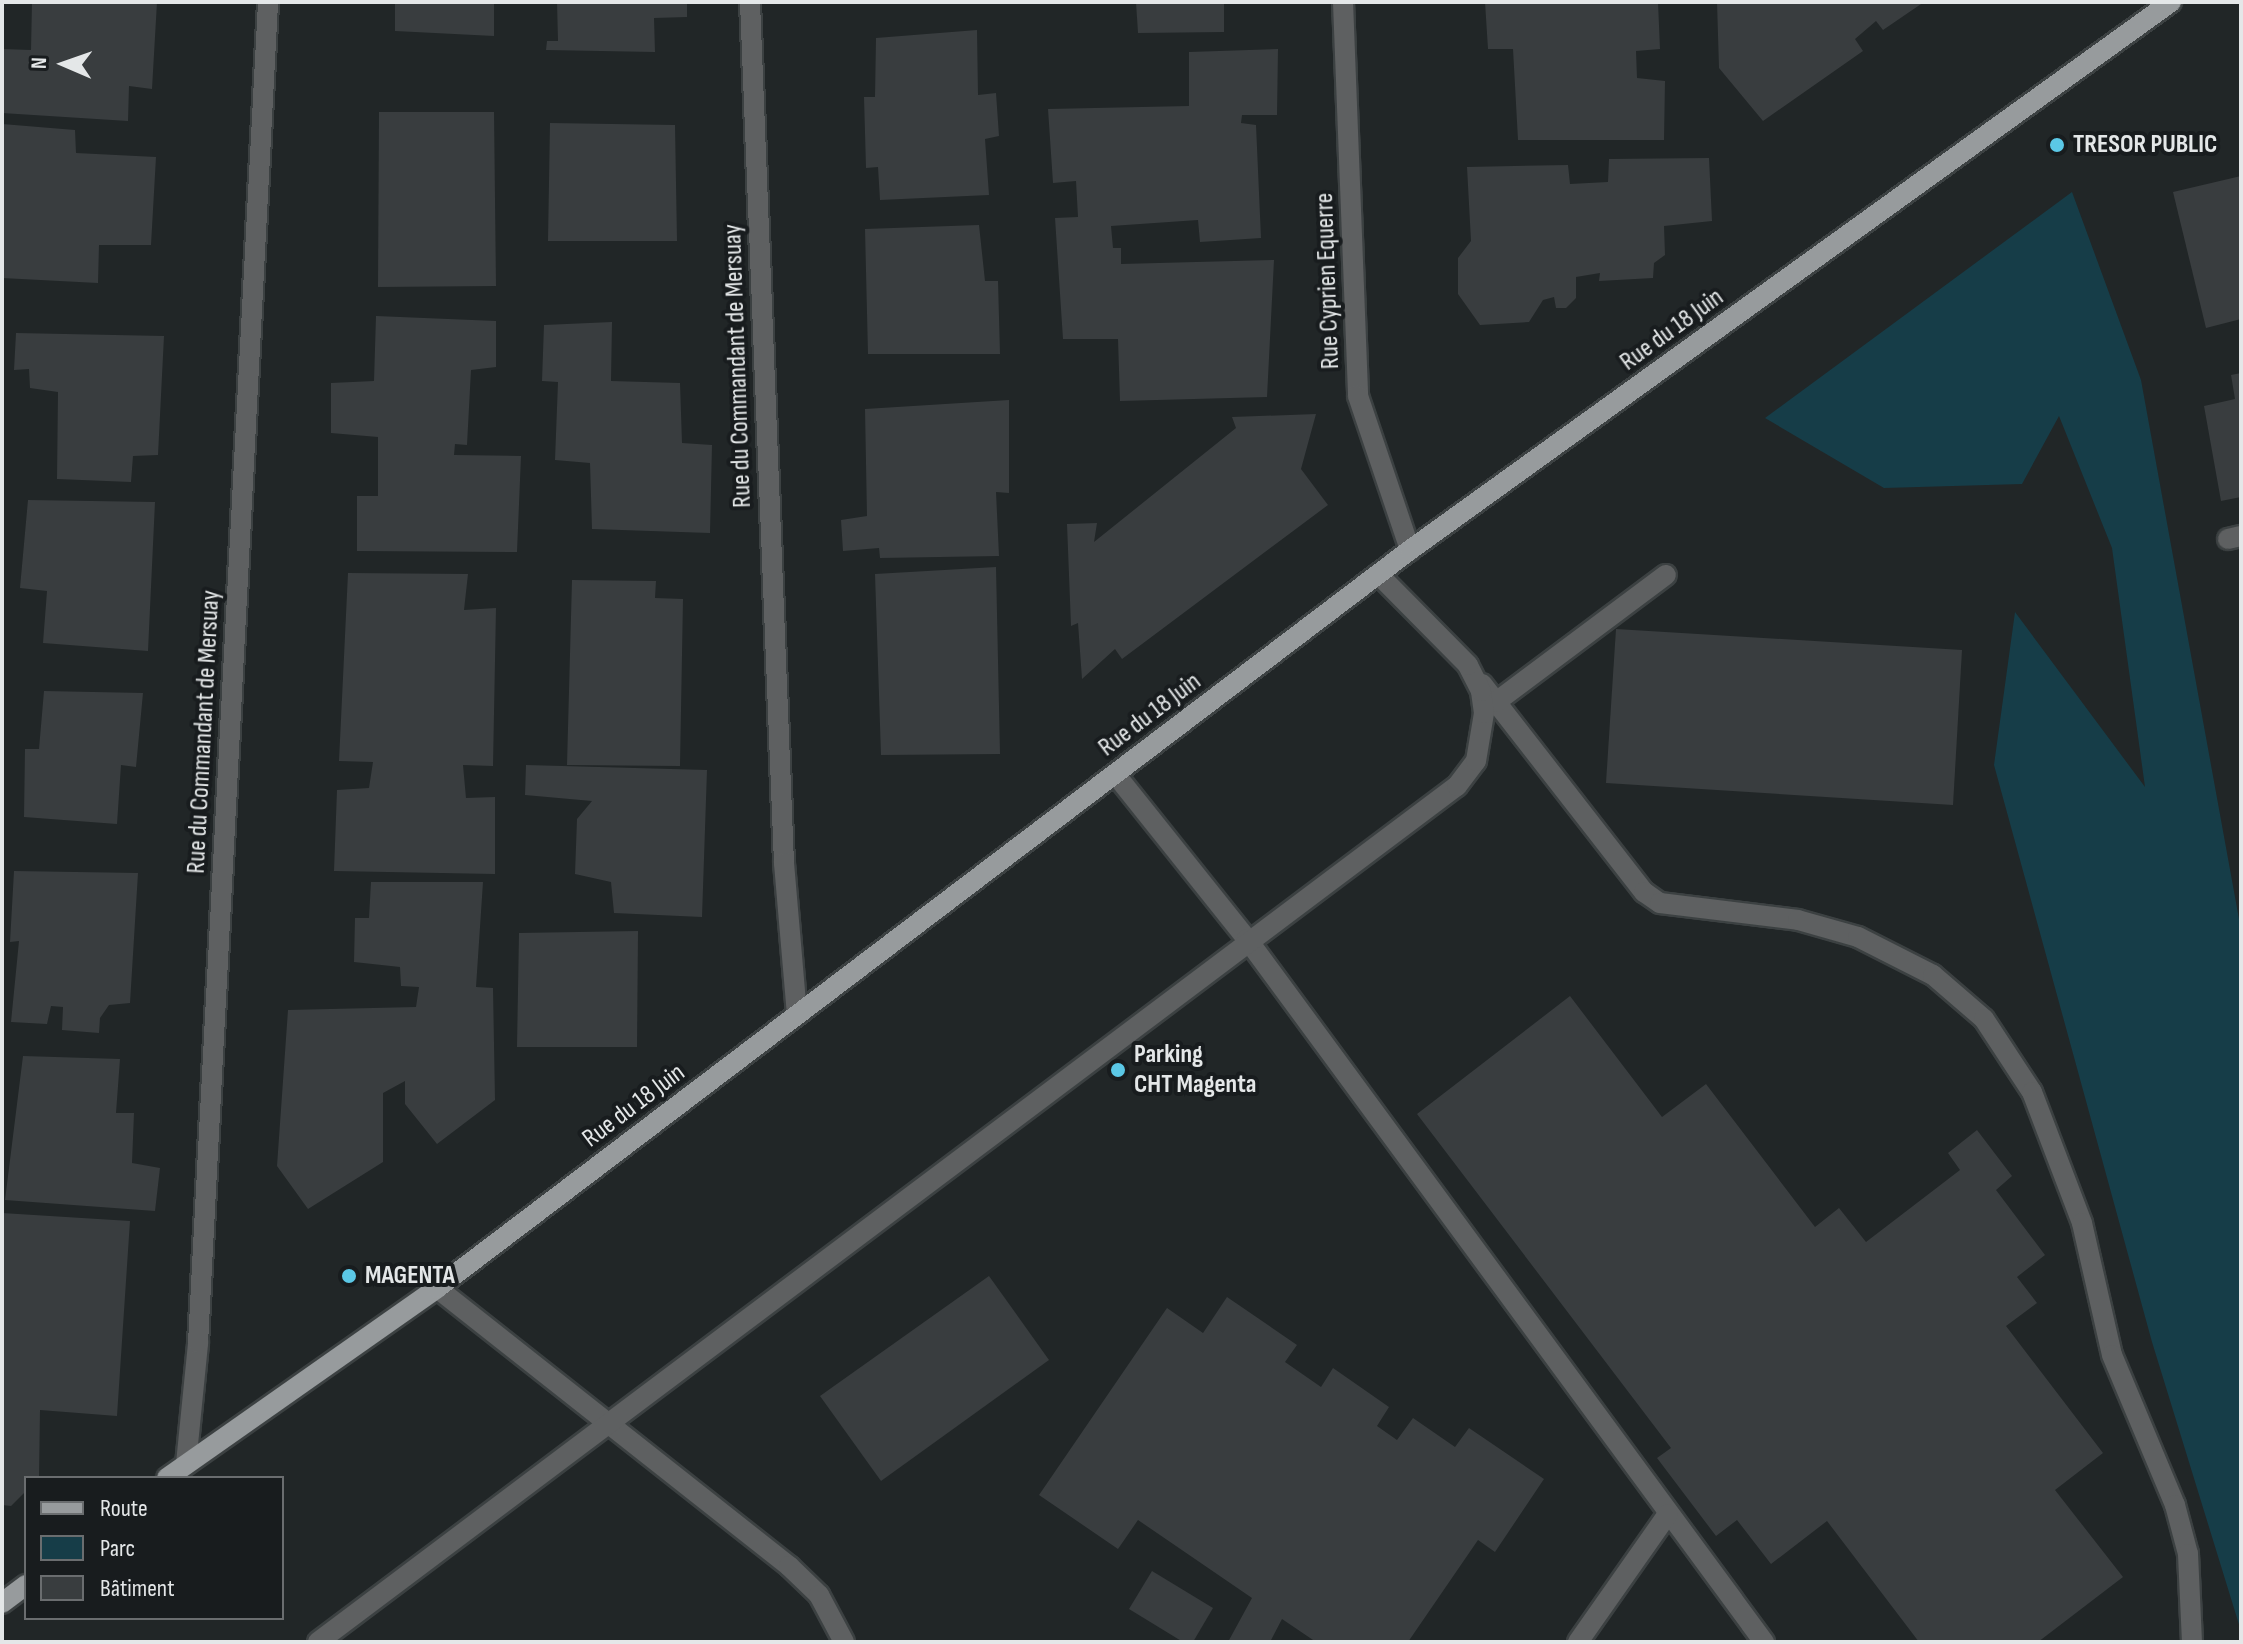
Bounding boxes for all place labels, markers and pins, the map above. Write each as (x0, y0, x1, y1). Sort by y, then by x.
place label: TRESOR PUBLIC (2073, 129, 2217, 161)
marker: TRESOR PUBLIC (2048, 136, 2066, 154)
place label: Parking CHT Magenta (1134, 1039, 1256, 1100)
marker: Parking CHT Magenta (1109, 1061, 1127, 1079)
place label: MAGENTA (365, 1260, 455, 1292)
marker: MAGENTA (340, 1267, 358, 1285)

